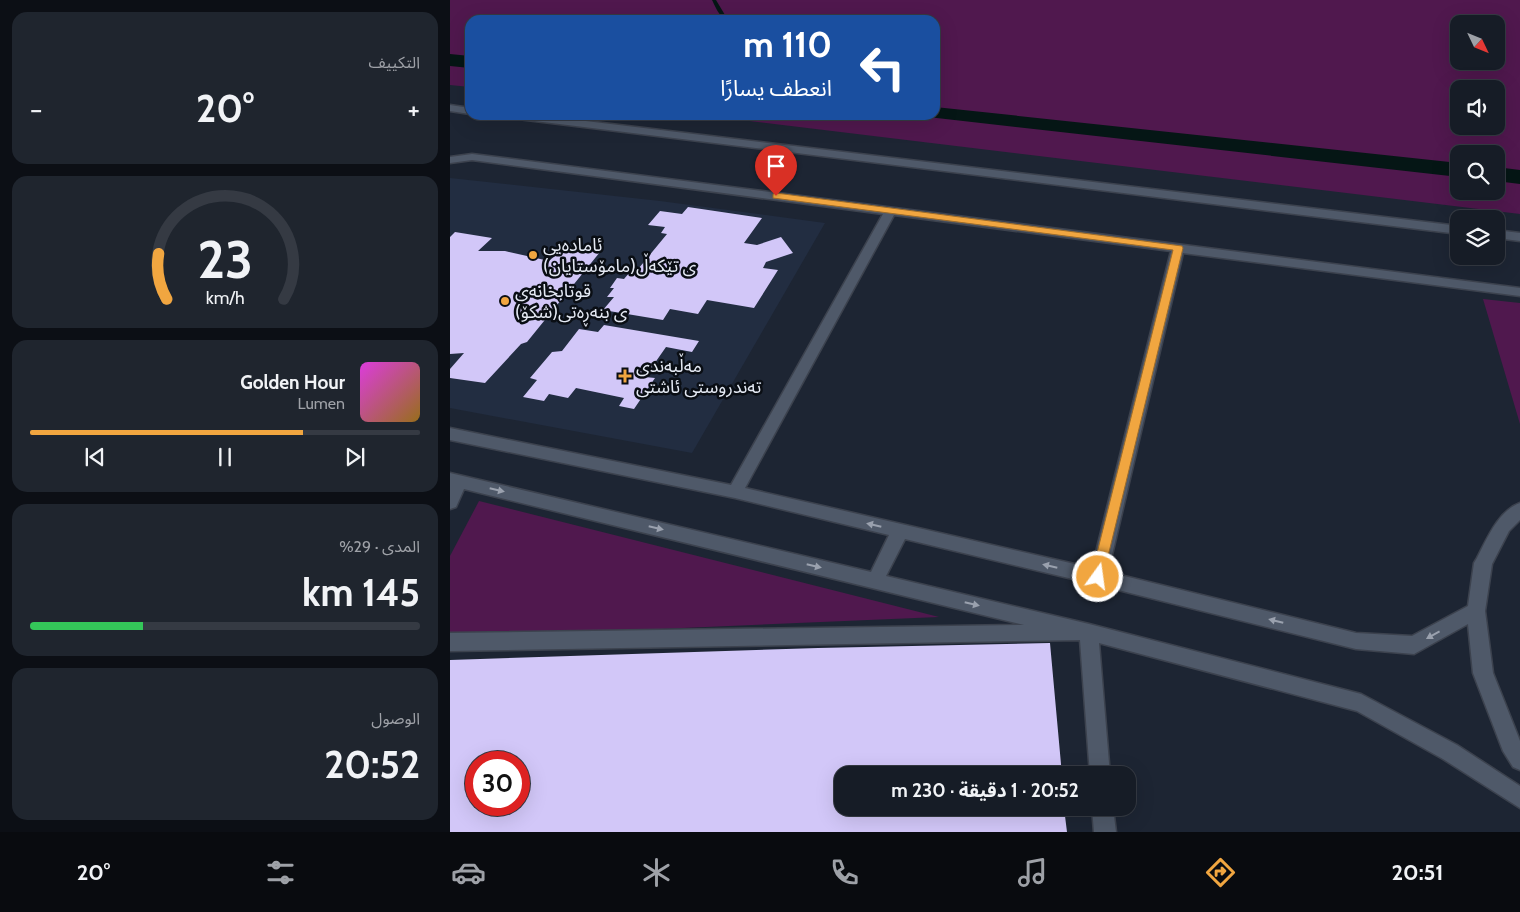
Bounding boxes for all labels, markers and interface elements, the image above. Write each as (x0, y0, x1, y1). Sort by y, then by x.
north arrow (1450, 15, 1505, 70)
map controls (1450, 15, 1505, 265)
text: 110 m (743, 23, 832, 66)
icon: left (850, 35, 915, 100)
text: التكييف (368, 53, 420, 72)
text: انعطف يسارًا (720, 75, 832, 102)
button: sound (1450, 80, 1505, 135)
text: 20° (196, 85, 254, 132)
text: − (30, 92, 42, 126)
text: + (408, 92, 420, 126)
pin (755, 145, 797, 196)
button: search (1450, 145, 1505, 200)
icon: arrive (762, 152, 790, 180)
button: layers (1450, 210, 1505, 265)
text: 23 (197, 228, 253, 291)
place label: ئامادەیی (مامۆستایان)ی تێکەڵ (543, 234, 696, 277)
marker: ئامادەیی (مامۆستایان)ی تێکەڵ (527, 249, 539, 261)
place label: قوتابخانەی (شکۆ)ی بنەڕەتی (515, 280, 628, 327)
text: km/h (205, 287, 245, 308)
marker: قوتابخانەی (شکۆ)ی بنەڕەتی (499, 295, 511, 307)
place label: مەڵبەندی تەندروستی ئاشتی (636, 353, 761, 398)
marker: مەڵبەندی تەندروستی ئاشتی (618, 369, 632, 383)
text: Golden Hour (240, 371, 345, 394)
text: Lumen (298, 394, 345, 413)
icon: previous (81, 443, 109, 471)
icon: pause (211, 443, 239, 471)
icon: next (341, 443, 369, 471)
one-way arrow (490, 486, 505, 494)
one-way arrow (867, 521, 882, 529)
one-way arrow (648, 524, 663, 532)
text: المدى · 29% (339, 537, 420, 556)
position arrow (1071, 550, 1123, 602)
one-way arrow (806, 562, 821, 570)
one-way arrow (1042, 562, 1057, 570)
text: 145 km (302, 569, 420, 616)
one-way arrow (964, 600, 979, 608)
one-way arrow (1268, 617, 1283, 625)
one-way arrow (1426, 631, 1440, 639)
text: الوصول (371, 709, 420, 728)
text: 20:52 (324, 741, 420, 788)
speed limit sign: 30 (465, 751, 530, 816)
text: 20:52 · 1 دقيقة · 230 m (891, 779, 1079, 802)
icon: filters (263, 855, 298, 890)
icon: car (451, 855, 486, 890)
icon: climate (639, 855, 674, 890)
icon: phone (827, 855, 862, 890)
icon: music (1015, 855, 1050, 890)
icon: directions (1203, 855, 1238, 890)
text: 20° (77, 859, 110, 886)
text: 20:51 (1391, 859, 1443, 886)

